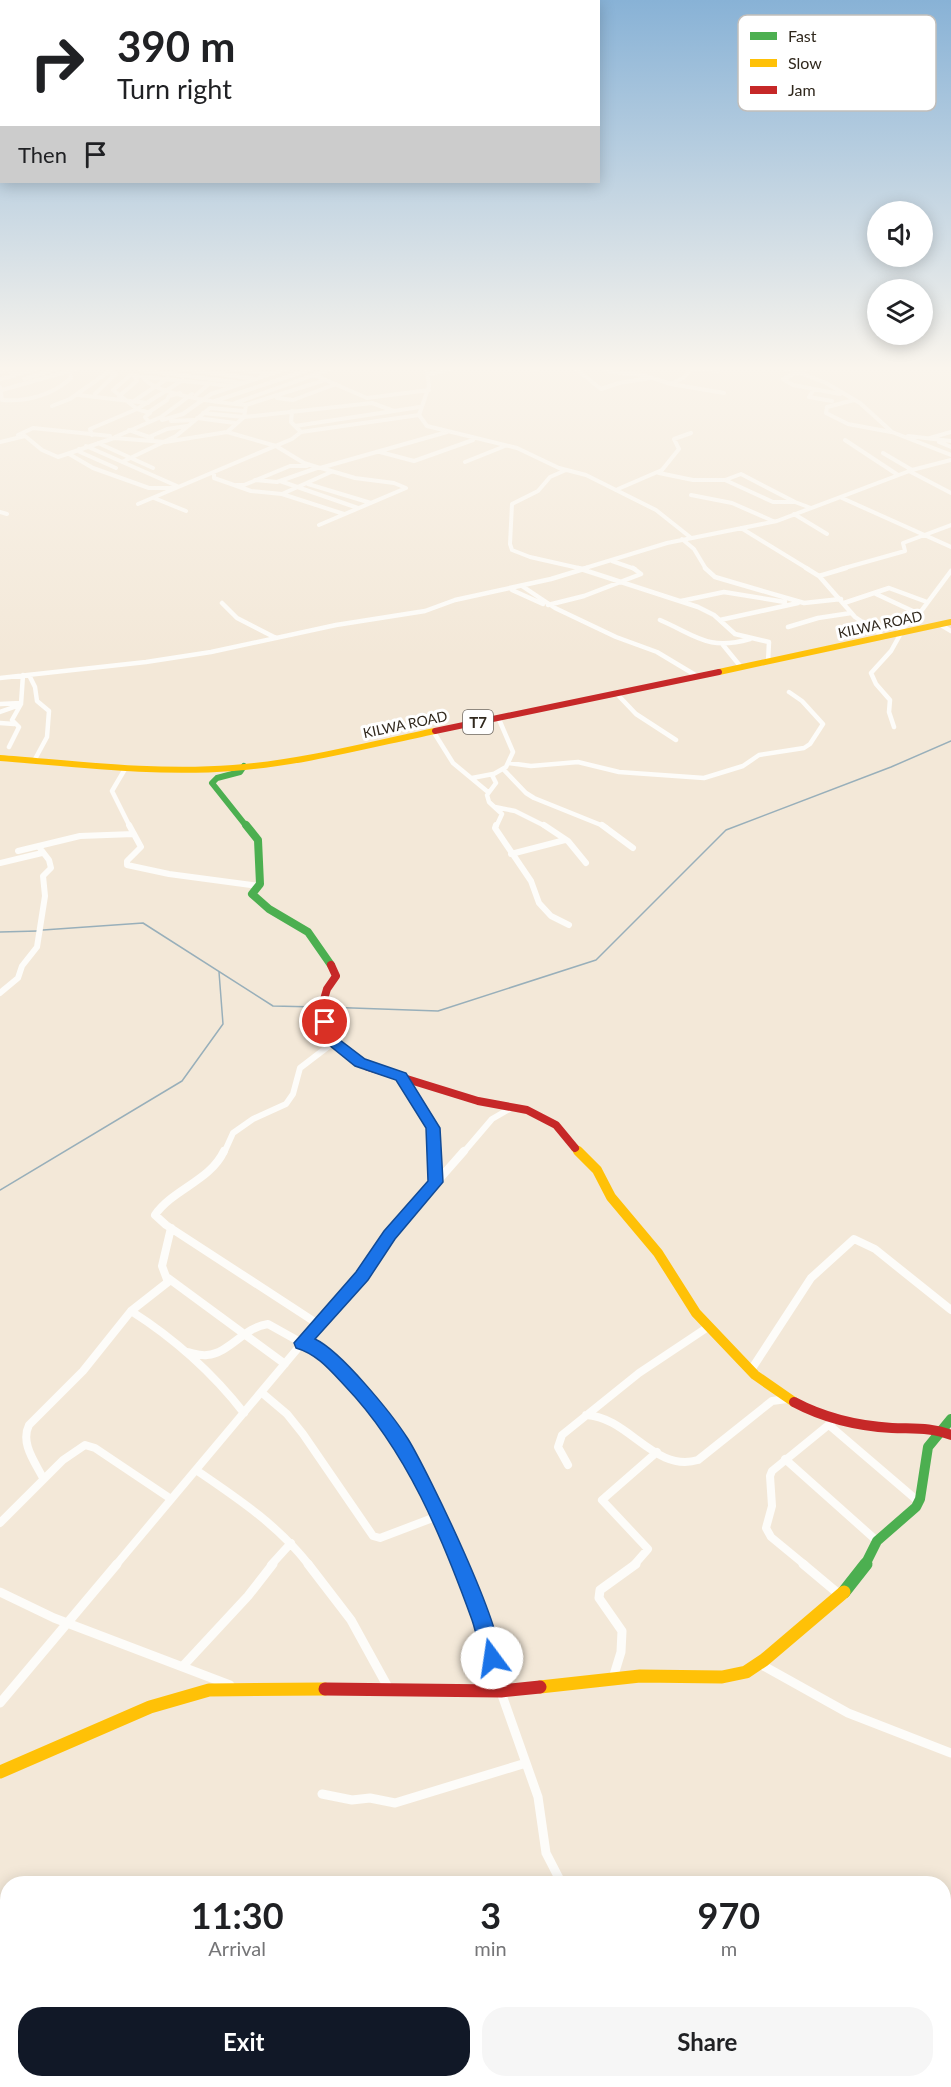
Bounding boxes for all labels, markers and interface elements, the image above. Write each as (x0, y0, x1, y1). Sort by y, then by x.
legend (738, 15, 936, 111)
text: 390 m (117, 21, 235, 71)
icon: right (18, 24, 96, 102)
text: Fast (788, 26, 817, 45)
text: Slow (788, 53, 822, 72)
text: Turn right (117, 72, 232, 105)
text: Jam (788, 80, 816, 99)
icon: arrive (79, 138, 112, 171)
text: Then (18, 141, 67, 168)
map controls (867, 201, 933, 345)
button: sound (867, 201, 933, 267)
button: layers (867, 279, 933, 345)
street label: KILWA ROAD (836, 607, 924, 641)
street label: KILWA ROAD (361, 707, 449, 741)
road number: T7 (463, 710, 493, 734)
pin (299, 996, 350, 1047)
icon: arrive (308, 1005, 341, 1038)
position arrow (460, 1626, 524, 1690)
text: 11:30 (191, 1893, 284, 1937)
text: 3 (480, 1893, 501, 1937)
text: 970 (698, 1893, 760, 1937)
text: Arrival (208, 1936, 266, 1960)
text: min (474, 1936, 507, 1960)
text: m (721, 1936, 737, 1960)
button: Exit (18, 2007, 470, 2076)
button: Share (482, 2007, 933, 2076)

